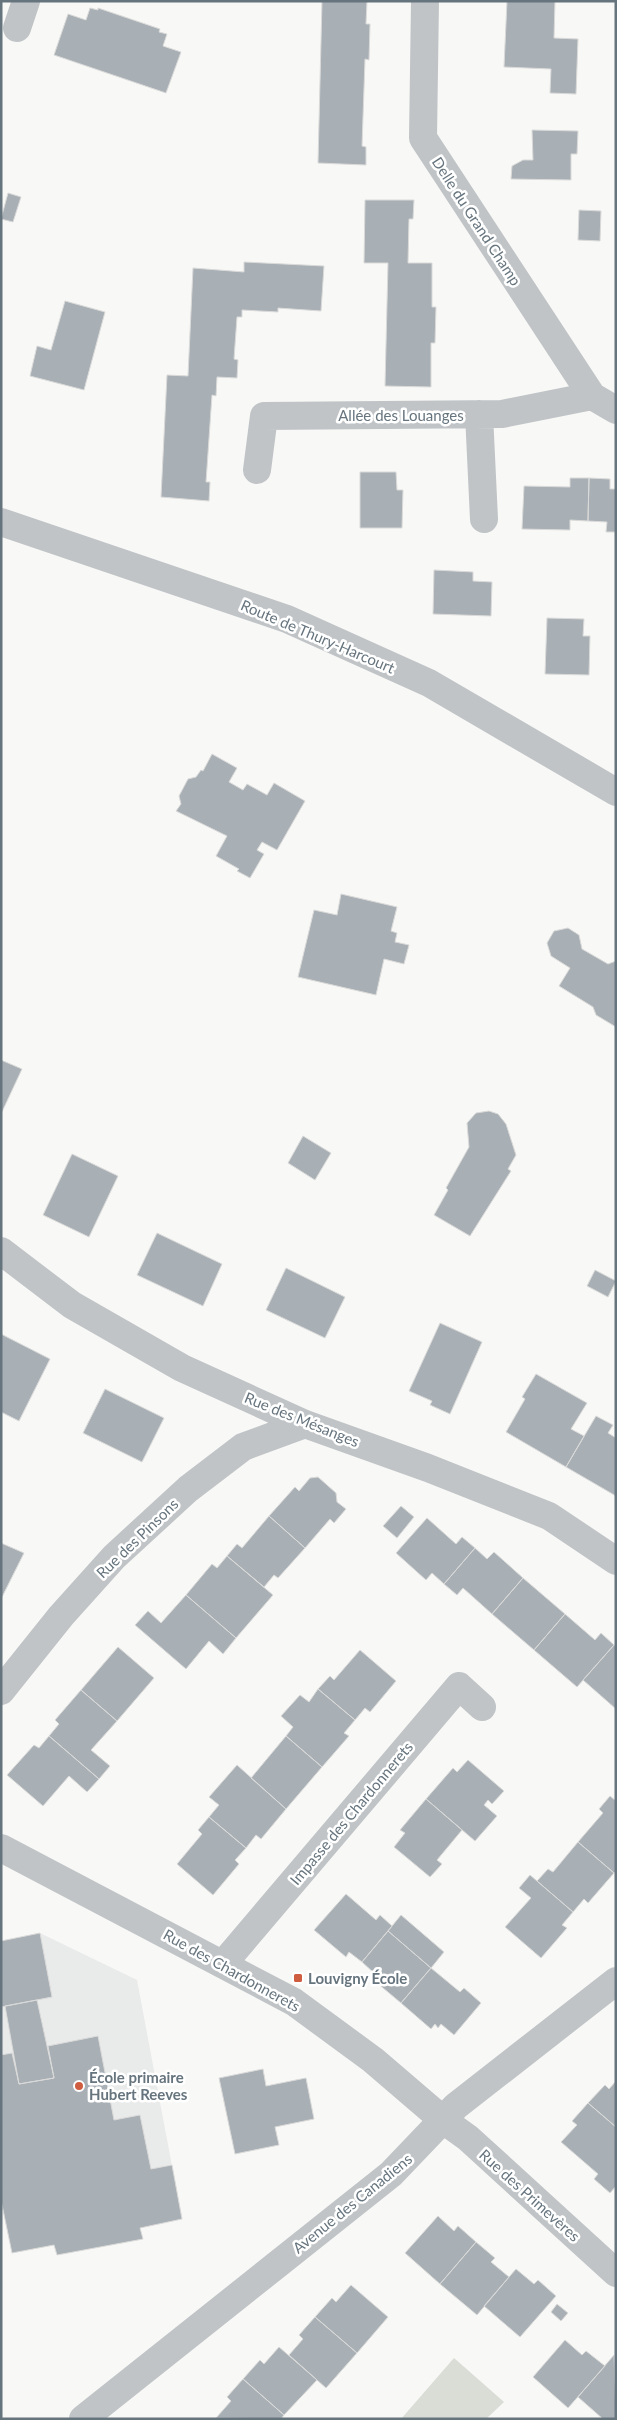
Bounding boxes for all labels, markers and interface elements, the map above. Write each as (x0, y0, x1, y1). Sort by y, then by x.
street label: Delle du Grand Champ (429, 153, 525, 289)
street label: Allée des Louanges (338, 406, 464, 424)
street label: Route de Thury-Harcourt (238, 595, 398, 677)
street label: Rue des Mésanges (242, 1388, 362, 1450)
street label: Rue des Pinsons (92, 1494, 182, 1582)
street label: Impasse des Chardonnerets (286, 1738, 416, 1888)
street label: Rue des Chardonnerets (161, 1925, 303, 2015)
place label: Louvigny École (308, 1969, 407, 1987)
marker: Louvigny École (292, 1972, 304, 1984)
place label: École primaire Hubert Reeves (89, 2068, 188, 2103)
marker: École primaire Hubert Reeves (73, 2080, 85, 2092)
street label: Rue des Primevères (476, 2145, 584, 2245)
street label: Avenue des Canadiens (289, 2149, 415, 2257)

